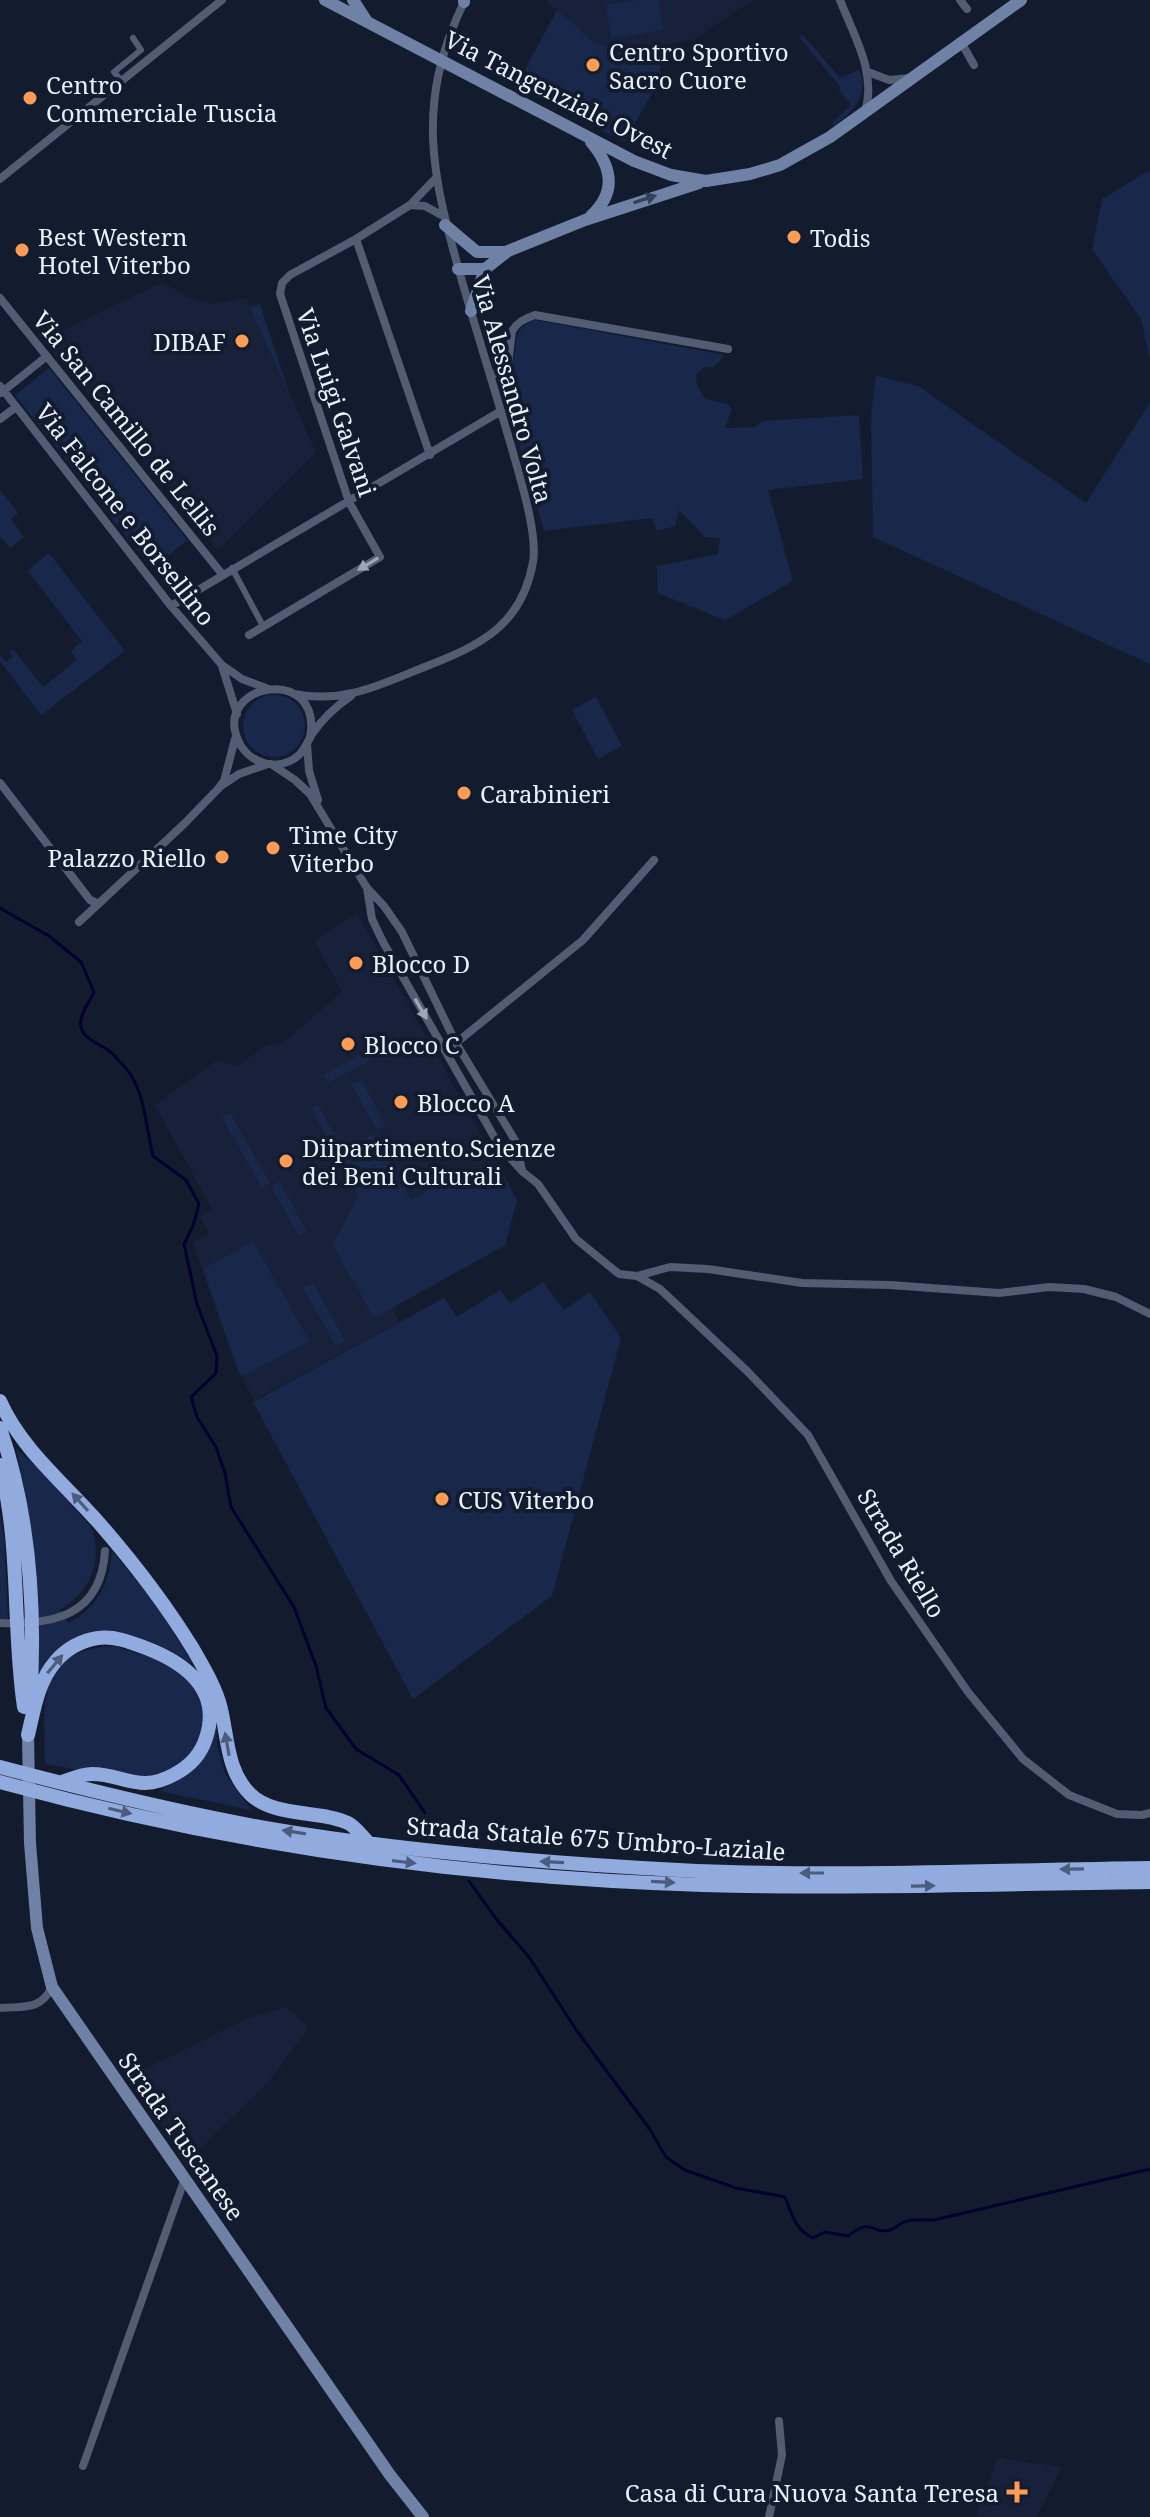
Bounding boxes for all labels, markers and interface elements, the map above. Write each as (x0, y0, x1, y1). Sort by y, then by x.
street label: Via Tangenziale Ovest (439, 22, 679, 166)
place label: Centro Sportivo Sacro Cuore (609, 35, 789, 96)
marker: Centro Sportivo Sacro Cuore (584, 56, 602, 74)
place label: Centro Commerciale Tuscia (46, 68, 277, 129)
marker: Centro Commerciale Tuscia (21, 89, 39, 107)
one-way arrow (634, 192, 658, 205)
place label: Best Western Hotel Viterbo (38, 220, 191, 281)
place label: Todis (810, 221, 871, 254)
marker: Todis (785, 228, 803, 246)
marker: Best Western Hotel Viterbo (13, 241, 31, 259)
street label: Via Alessandro Volta (465, 271, 561, 507)
street label: Via Luigi Galvani (289, 303, 385, 501)
street label: Via San Camillo de Lellis (26, 304, 228, 542)
place label: DIBAF (153, 325, 226, 358)
marker: DIBAF (233, 332, 251, 350)
street label: Via Falcone e Borsellino (29, 396, 223, 632)
one-way arrow (357, 557, 379, 571)
place label: Carabinieri (480, 777, 610, 810)
marker: Carabinieri (455, 784, 473, 802)
place label: Time City Viterbo (289, 818, 398, 879)
marker: Time City Viterbo (264, 839, 282, 857)
place label: Palazzo Riello (47, 841, 206, 874)
marker: Palazzo Riello (213, 848, 231, 866)
place label: Blocco D (372, 947, 470, 980)
marker: Blocco D (347, 954, 365, 972)
one-way arrow (414, 998, 428, 1020)
place label: Blocco C (364, 1028, 459, 1061)
marker: Blocco C (339, 1035, 357, 1053)
place label: Blocco A (417, 1086, 515, 1119)
marker: Blocco A (392, 1093, 410, 1111)
place label: Diipartimento.Scienze dei Beni Culturali (302, 1131, 556, 1192)
marker: Diipartimento.Scienze dei Beni Culturali (277, 1152, 295, 1170)
street label: Strada Riello (850, 1482, 954, 1624)
place label: CUS Viterbo (458, 1483, 594, 1516)
marker: CUS Viterbo (433, 1490, 451, 1508)
one-way arrow (71, 1493, 89, 1512)
one-way arrow (46, 1654, 63, 1674)
one-way arrow (221, 1731, 233, 1756)
one-way arrow (108, 1806, 133, 1818)
street label: Strada Statale 675 Umbro-Laziale (405, 1808, 787, 1868)
one-way arrow (281, 1825, 306, 1838)
one-way arrow (392, 1855, 417, 1868)
one-way arrow (539, 1855, 564, 1868)
one-way arrow (1059, 1863, 1084, 1875)
one-way arrow (799, 1867, 824, 1879)
one-way arrow (651, 1876, 676, 1889)
one-way arrow (911, 1879, 936, 1892)
street label: Strada Tuscanese (112, 2045, 252, 2227)
place label: Casa di Cura Nuova Santa Teresa (625, 2476, 999, 2509)
marker: Casa di Cura Nuova Santa Teresa (1006, 2481, 1028, 2503)

